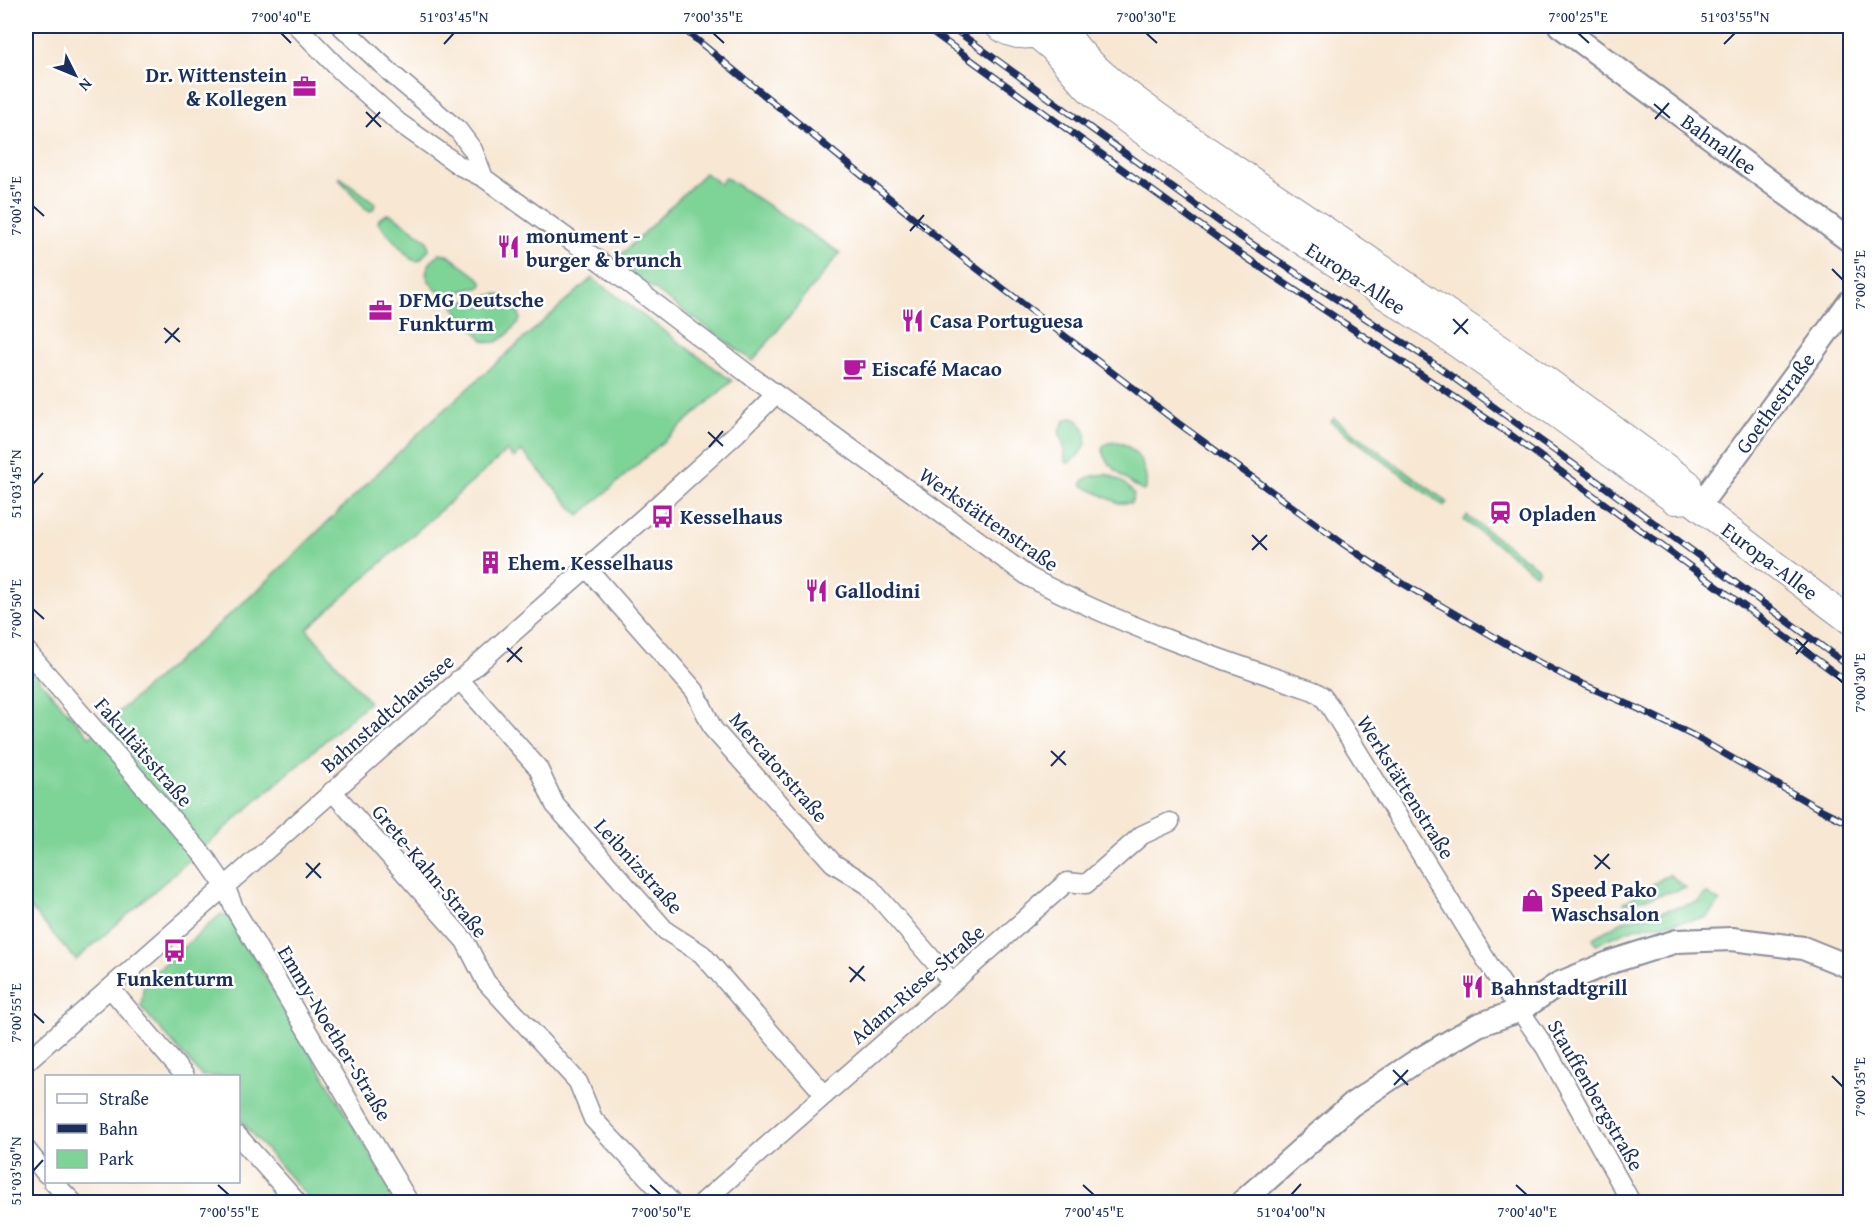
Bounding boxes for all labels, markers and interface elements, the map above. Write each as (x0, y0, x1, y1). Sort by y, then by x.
text: 7°00'40"E (251, 6, 311, 27)
text: 51°03'45"N (420, 6, 489, 27)
text: 7°00'35"E (683, 6, 743, 27)
text: 7°00'30"E (1116, 6, 1176, 27)
text: 7°00'25"E (1548, 6, 1608, 27)
text: 51°03'55"N (1701, 6, 1770, 27)
north arrow (45, 45, 105, 105)
place label: Dr. Wittenstein & Kollegen (145, 59, 288, 114)
text: N (73, 73, 98, 98)
office icon: Dr. Wittenstein & Kollegen (292, 73, 318, 99)
street label: Bahnallee (1675, 106, 1763, 182)
text: 7°00'45"E (5, 176, 26, 236)
place label: monument - burger & brunch (526, 220, 682, 275)
restaurant icon: monument - burger & brunch (495, 234, 521, 260)
street label: Europa-Allee (1300, 234, 1412, 322)
text: 7°00'25"E (1849, 250, 1870, 310)
place label: DFMG Deutsche Funkturm (399, 284, 544, 339)
office icon: DFMG Deutsche Funkturm (368, 298, 394, 324)
place label: Casa Portuguesa (930, 305, 1084, 336)
restaurant icon: Casa Portuguesa (899, 307, 925, 333)
street label: Goethestraße (1728, 346, 1822, 460)
place label: Eiscafé Macao (872, 353, 1002, 384)
cafe icon: Eiscafé Macao (841, 355, 867, 381)
text: 51°03'45"N (5, 449, 26, 518)
street label: Werkstättenstraße (913, 459, 1065, 579)
place label: Opladen (1519, 498, 1597, 529)
station icon: Opladen (1488, 500, 1514, 526)
place label: Kesselhaus (680, 501, 783, 532)
bus stop icon: Kesselhaus (649, 503, 675, 529)
street label: Europa-Allee (1715, 514, 1825, 608)
place label: Ehem. Kesselhaus (508, 547, 673, 578)
building icon: Ehem. Kesselhaus (477, 549, 503, 575)
place label: Gallodini (835, 575, 921, 606)
restaurant icon: Gallodini (804, 577, 830, 603)
text: 7°00'50"E (5, 579, 26, 639)
street label: Bahnstadtchaussee (313, 646, 461, 780)
text: 7°00'30"E (1849, 653, 1870, 713)
street label: Fakultätsstraße (87, 690, 201, 814)
street label: Mercatorstraße (722, 705, 836, 829)
street label: Werkstättenstraße (1349, 709, 1463, 865)
street label: Grete-Kahn-Straße (365, 797, 495, 945)
street label: Leibnizstraße (587, 811, 691, 921)
place label: Speed Pako Waschsalon (1551, 874, 1660, 929)
shop icon: Speed Pako Waschsalon (1520, 888, 1546, 914)
street label: Adam-Riese-Straße (843, 917, 991, 1051)
bus stop icon: Funkenturm (162, 937, 188, 963)
street label: Emmy-Noether-Straße (270, 939, 400, 1127)
place label: Funkenturm (116, 963, 234, 994)
place label: Bahnstadtgrill (1491, 972, 1628, 1003)
restaurant icon: Bahnstadtgrill (1460, 974, 1486, 1000)
text: 7°00'55"E (5, 983, 26, 1043)
street label: Stauffenbergstraße (1540, 1014, 1652, 1177)
text: 7°00'35"E (1849, 1057, 1870, 1117)
legend (45, 1075, 240, 1183)
text: Straße (99, 1085, 149, 1112)
text: Bahn (99, 1115, 138, 1142)
text: 51°03'50"N (5, 1136, 26, 1205)
text: Park (99, 1145, 135, 1172)
text: 7°00'55"E (199, 1201, 259, 1222)
text: 7°00'50"E (631, 1201, 691, 1222)
text: 7°00'45"E (1064, 1201, 1124, 1222)
text: 51°04'00"N (1257, 1201, 1326, 1222)
text: 7°00'40"E (1497, 1201, 1557, 1222)

